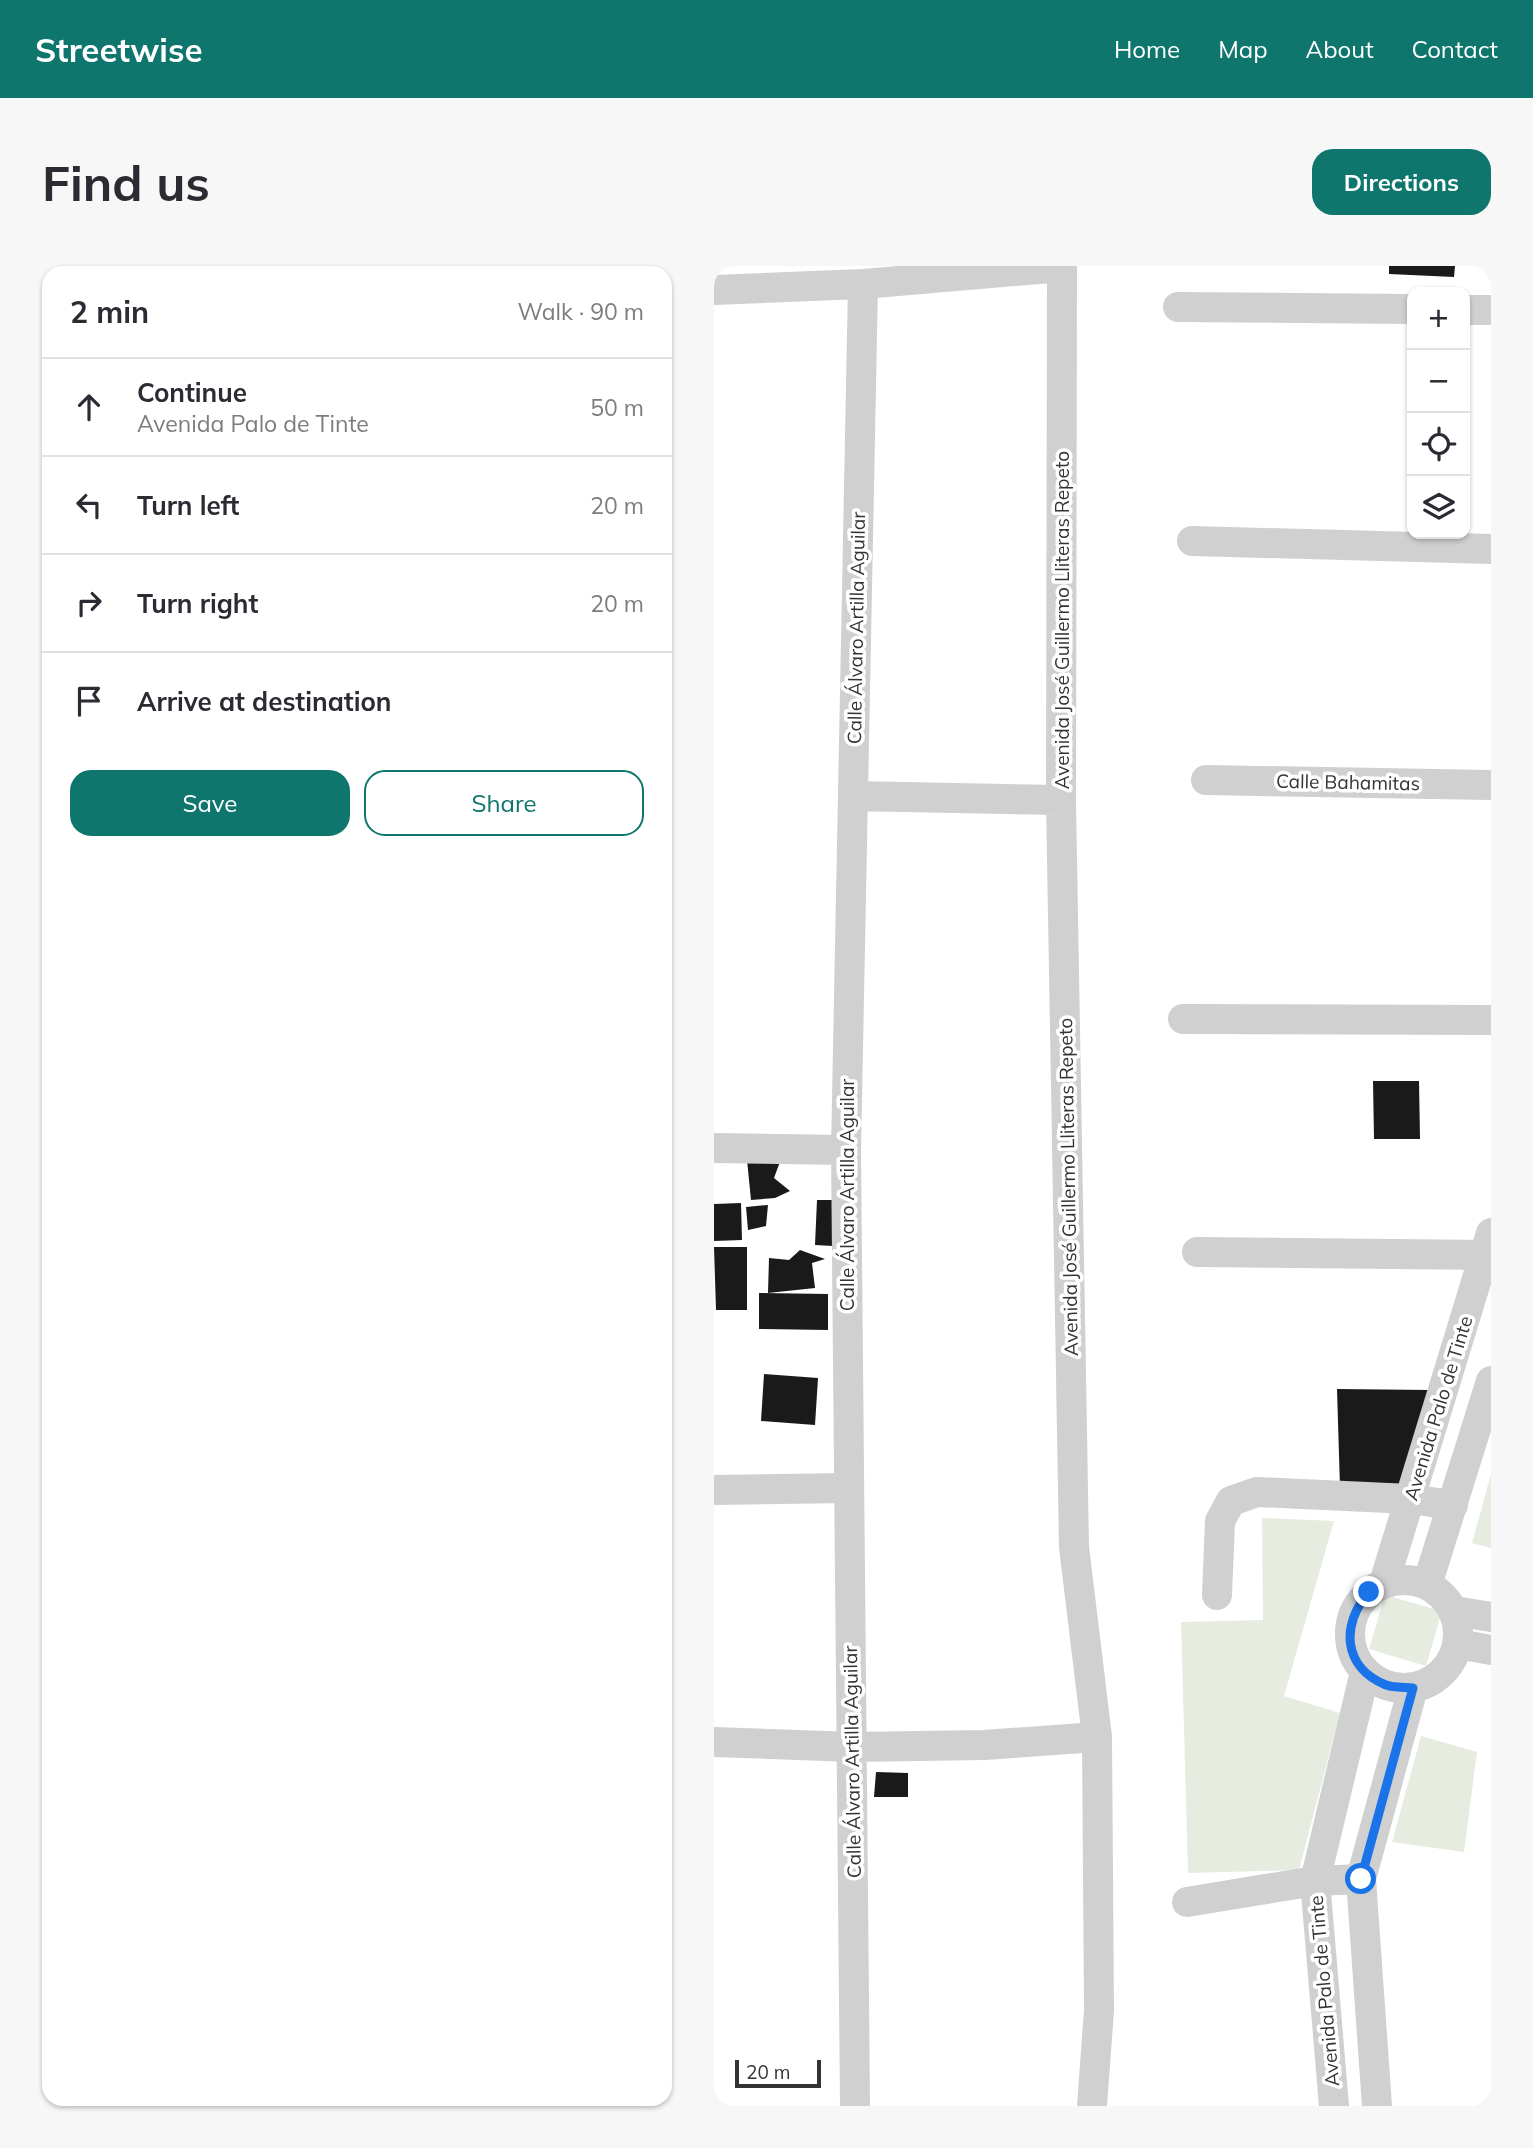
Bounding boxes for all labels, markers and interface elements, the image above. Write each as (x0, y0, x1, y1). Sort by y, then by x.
text: Streetwise (35, 29, 203, 70)
text: Home (1114, 34, 1180, 64)
text: Map (1218, 34, 1268, 64)
text: About (1306, 34, 1374, 64)
text: Contact (1412, 34, 1498, 64)
button: Directions (1312, 149, 1491, 215)
text: Find us (42, 152, 210, 213)
map controls (1407, 287, 1470, 539)
button: + (1407, 287, 1470, 350)
text: 2 min (70, 293, 149, 331)
text: Walk · 90 m (518, 297, 644, 326)
button: − (1407, 350, 1470, 413)
text: Continue (137, 376, 247, 409)
icon: ahead (70, 388, 108, 426)
text: 50 m (590, 393, 644, 422)
text: Avenida Palo de Tinte (137, 409, 369, 438)
button: locate (1407, 413, 1470, 476)
street label: Avenida José Guillermo Lliteras Repeto (1050, 451, 1074, 789)
button: layers (1407, 476, 1470, 539)
icon: left (70, 486, 108, 524)
text: Turn left (137, 489, 239, 522)
text: 20 m (590, 491, 644, 520)
street label: Calle Álvaro Artilla Aguilar (842, 512, 870, 744)
icon: right (70, 584, 108, 622)
text: Turn right (137, 587, 258, 620)
text: 20 m (590, 589, 644, 618)
icon: arrive (70, 682, 108, 720)
text: Arrive at destination (137, 685, 392, 718)
street label: Calle Bahamitas (1276, 769, 1420, 795)
button: Save (70, 770, 350, 836)
button: Share (364, 770, 644, 836)
street label: Avenida José Guillermo Lliteras Repeto (1053, 1018, 1083, 1356)
street label: Calle Álvaro Artilla Aguilar (835, 1079, 859, 1311)
street label: Avenida Palo de Tinte (1399, 1313, 1477, 1503)
route end (1353, 1576, 1384, 1607)
street label: Calle Álvaro Artilla Aguilar (838, 1646, 866, 1878)
route start (1345, 1863, 1376, 1894)
street label: Avenida Palo de Tinte (1304, 1895, 1344, 2087)
scale bar (735, 2057, 821, 2089)
text: 20 m (746, 2060, 790, 2084)

